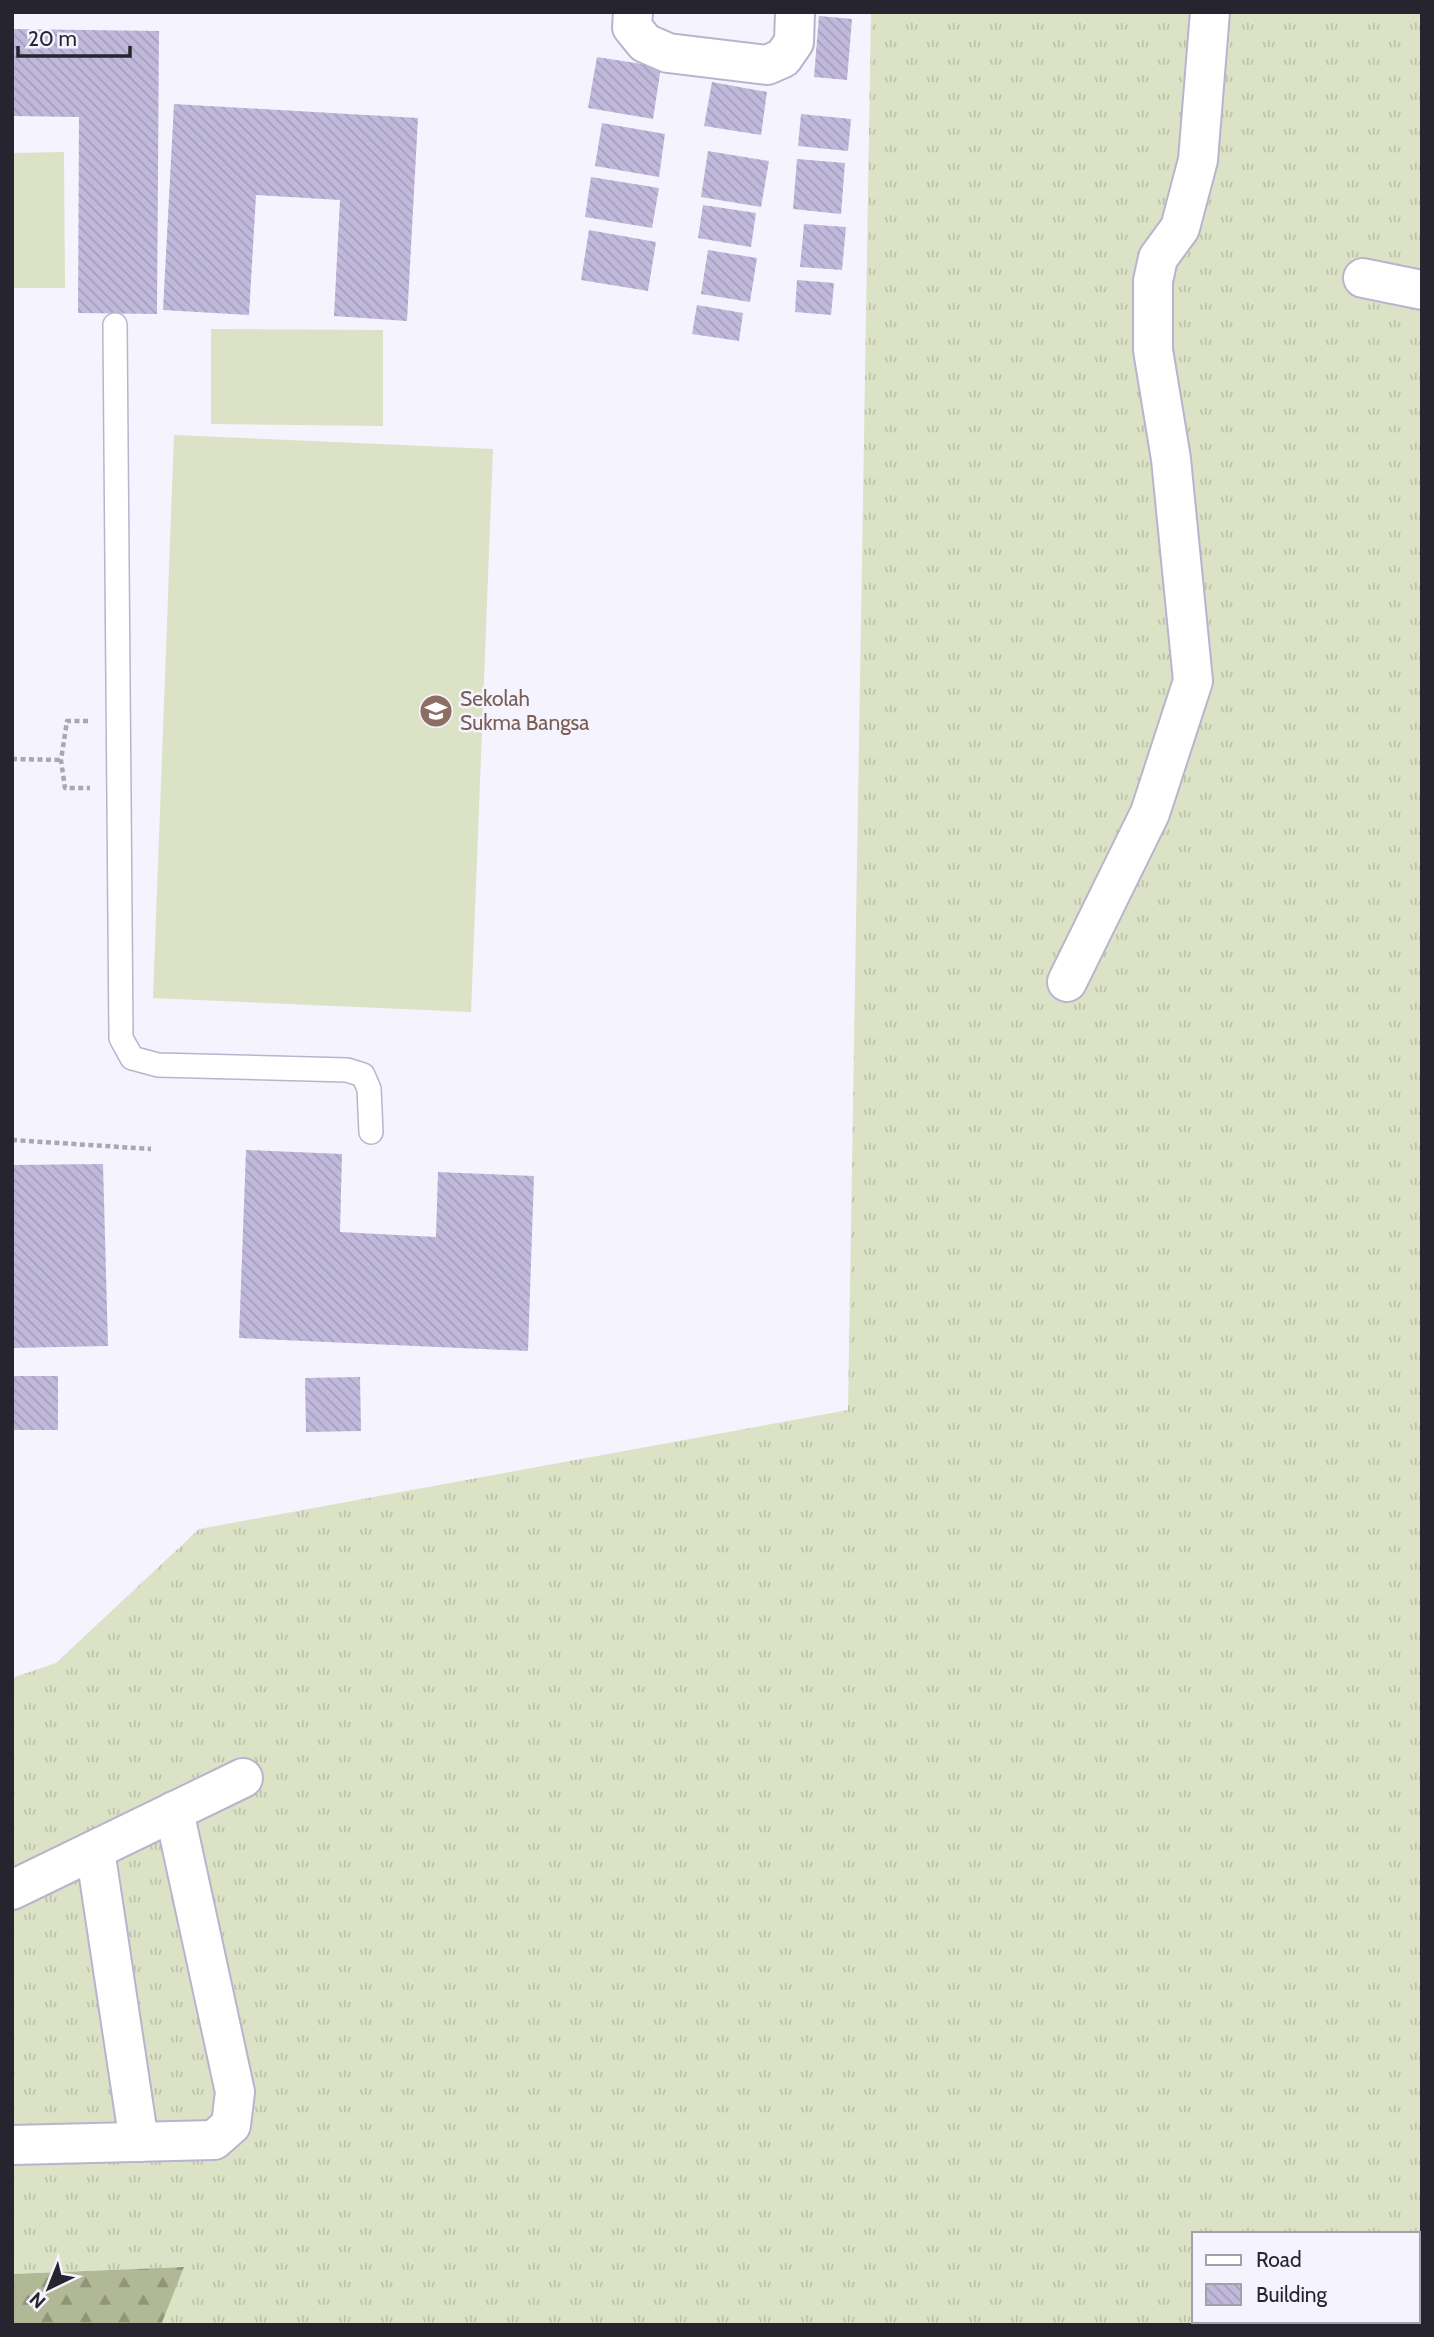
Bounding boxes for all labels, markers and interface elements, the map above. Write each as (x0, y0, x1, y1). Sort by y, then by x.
scale bar (18, 14, 130, 58)
text: 20 m (28, 26, 77, 51)
place label: Sekolah Sukma Bangsa (460, 686, 589, 735)
school or university icon: Sekolah Sukma Bangsa (417, 692, 455, 730)
legend (1192, 2232, 1420, 2323)
text: Road (1256, 2247, 1302, 2272)
north arrow (14, 2253, 84, 2323)
text: Building (1256, 2282, 1328, 2307)
text: N (25, 2287, 51, 2313)

